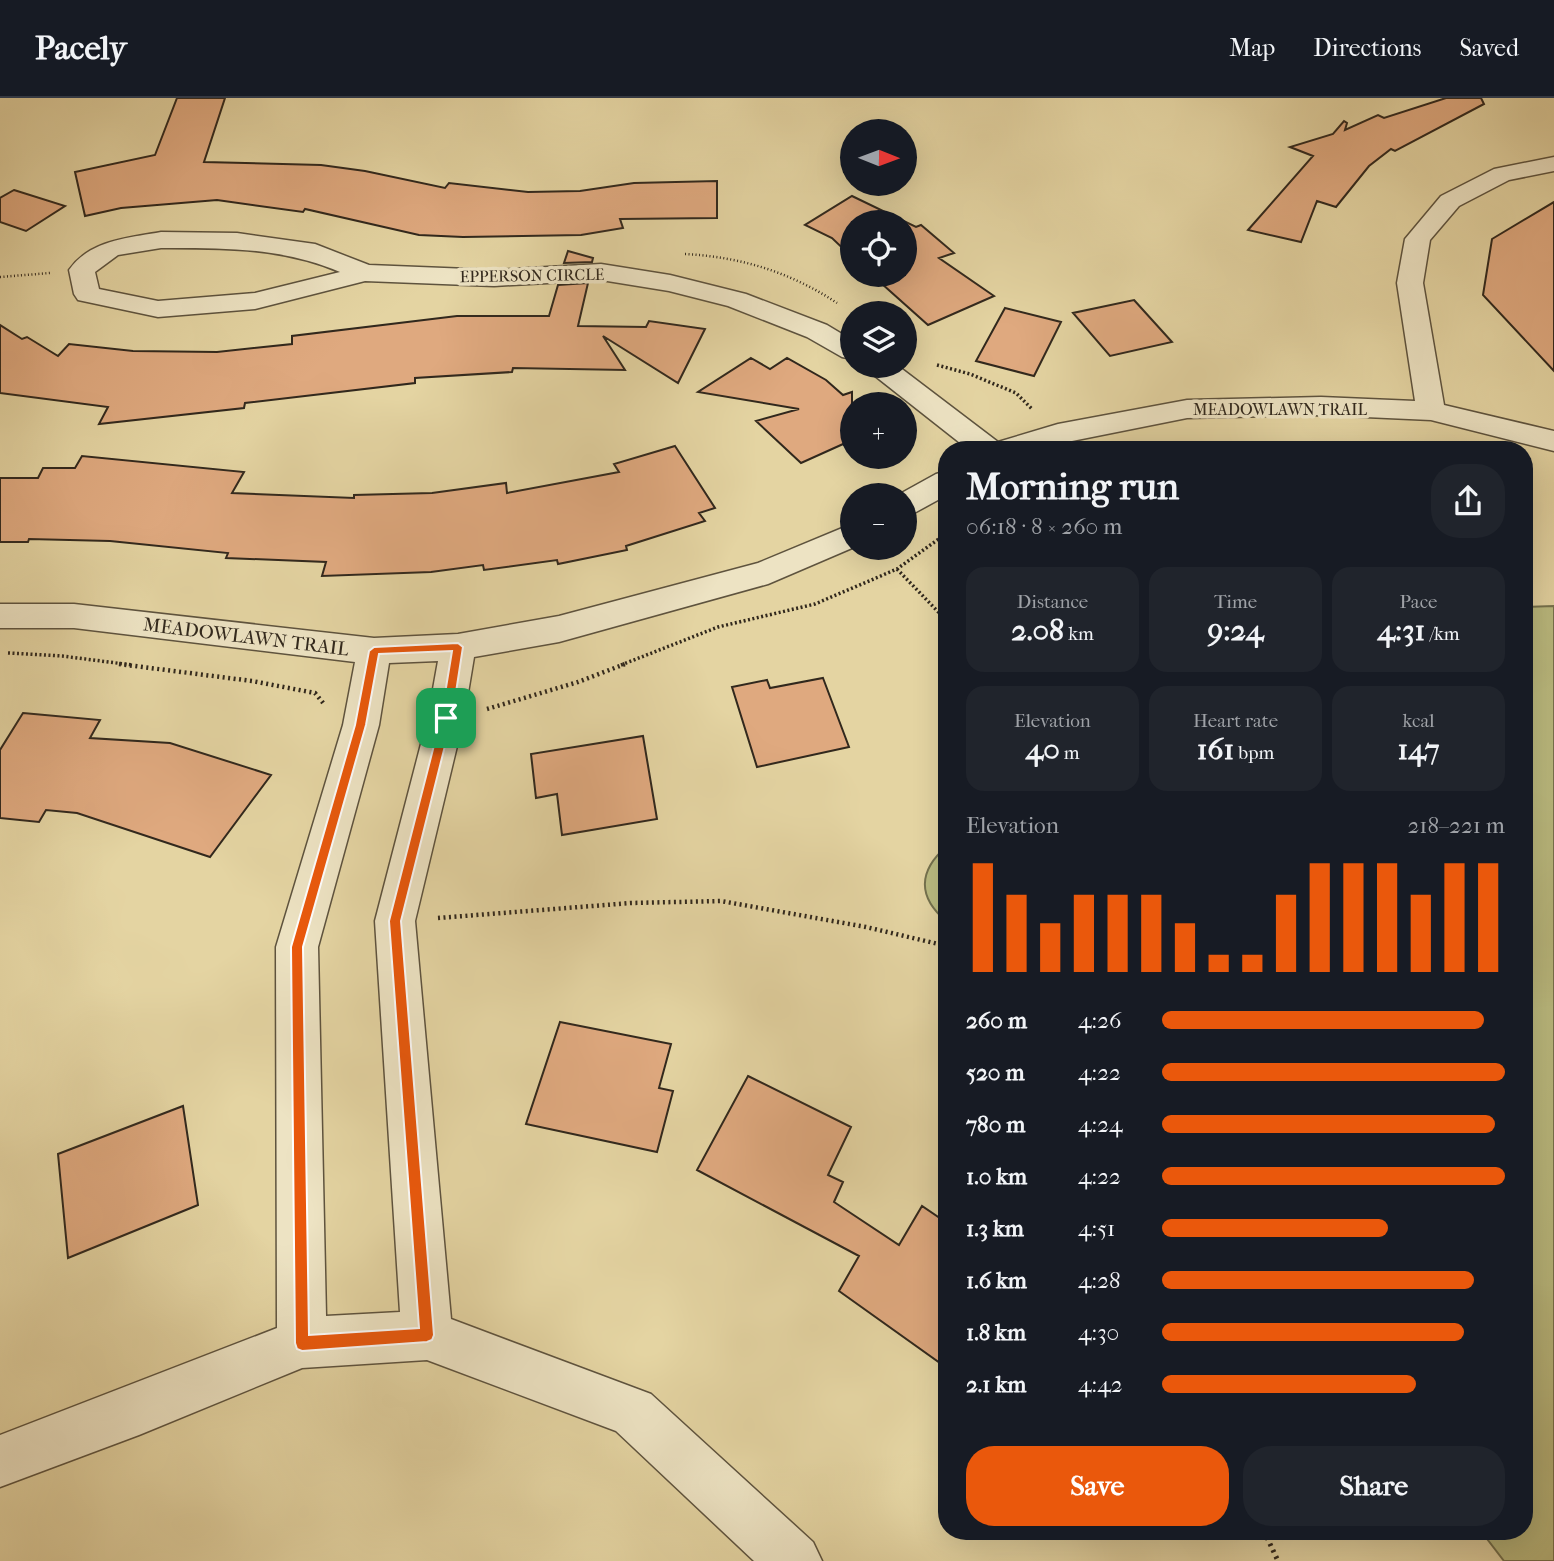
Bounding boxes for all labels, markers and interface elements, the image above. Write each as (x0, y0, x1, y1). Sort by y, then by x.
text: Pacely (35, 29, 127, 68)
text: Map (1229, 34, 1275, 62)
text: Directions (1313, 34, 1421, 62)
text: Saved (1459, 34, 1519, 62)
north arrow (840, 119, 917, 196)
map controls (840, 119, 917, 560)
button: locate (840, 210, 917, 287)
street label: EPPERSON CIRCLE (459, 265, 605, 286)
button: layers (840, 301, 917, 378)
button: + (840, 392, 917, 469)
street label: MEADOWLAWN TRAIL (1193, 400, 1367, 419)
text: Morning run (966, 464, 1179, 509)
button: share (1431, 464, 1505, 538)
button: − (840, 483, 917, 560)
text: 06:18 · 8 × 260 m (966, 513, 1122, 540)
text: Distance (1017, 591, 1088, 613)
text: Time (1214, 591, 1257, 613)
text: Pace (1400, 591, 1437, 613)
street label: MEADOWLAWN TRAIL (142, 613, 350, 661)
text: 2.08 (1011, 613, 1064, 648)
text: 9:24 (1207, 613, 1264, 648)
text: 4:31 (1377, 613, 1425, 648)
text: km (1064, 623, 1094, 645)
text: /km (1425, 623, 1460, 645)
pin (416, 688, 476, 748)
icon: arrive (427, 699, 465, 737)
text: Elevation (1014, 710, 1091, 732)
text: Heart rate (1193, 710, 1278, 732)
text: kcal (1403, 710, 1434, 732)
text: 40 (1025, 732, 1060, 767)
text: 161 (1197, 732, 1234, 767)
text: 147 (1397, 732, 1440, 767)
text: m (1060, 742, 1080, 764)
text: bpm (1234, 742, 1274, 764)
text: Elevation (966, 812, 1059, 839)
text: 218–221 m (1407, 812, 1505, 839)
text: 260 m (966, 1007, 1027, 1034)
text: 4:26 (1078, 1007, 1121, 1034)
text: 520 m (966, 1059, 1025, 1086)
text: 4:22 (1078, 1059, 1121, 1086)
text: 780 m (966, 1111, 1025, 1138)
text: 4:24 (1078, 1111, 1123, 1138)
text: 1.0 km (966, 1163, 1027, 1190)
text: 4:22 (1078, 1163, 1121, 1190)
text: 1.3 km (966, 1215, 1024, 1242)
text: 4:51 (1078, 1215, 1115, 1242)
text: 1.6 km (966, 1267, 1027, 1294)
text: 4:28 (1078, 1267, 1121, 1294)
text: 1.8 km (966, 1319, 1026, 1346)
text: 4:30 (1078, 1319, 1119, 1346)
text: 2.1 km (966, 1371, 1026, 1398)
text: 4:42 (1078, 1371, 1123, 1398)
button: Save (966, 1446, 1229, 1526)
button: Share (1243, 1446, 1505, 1526)

